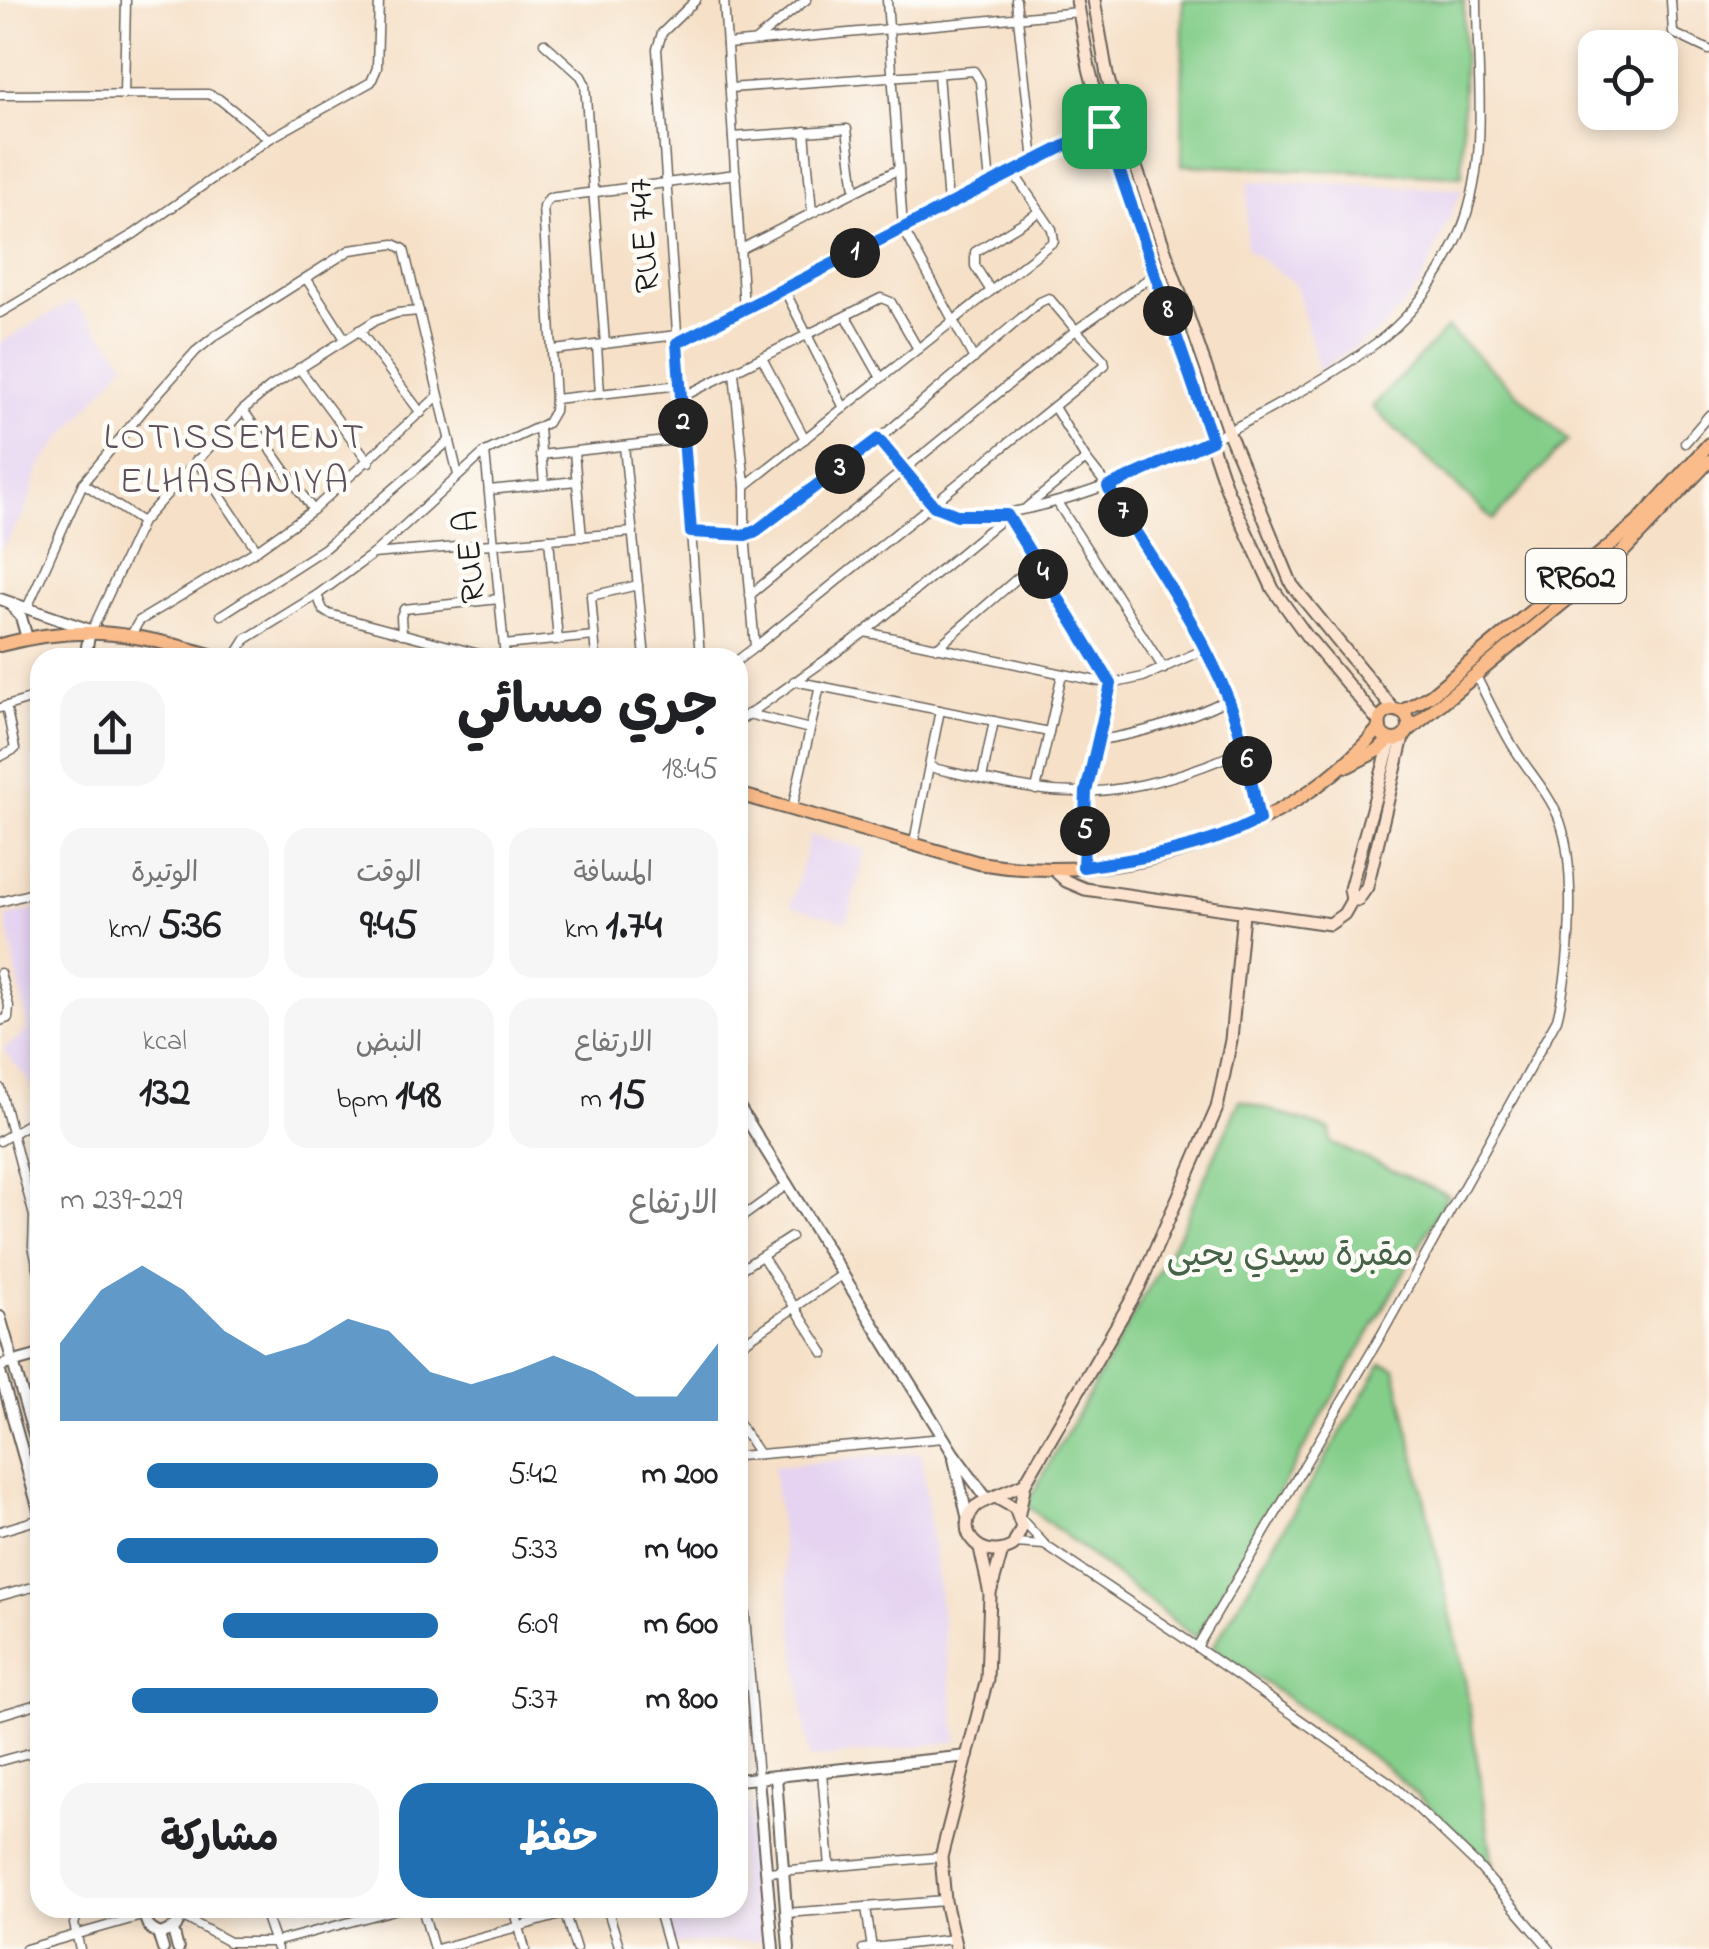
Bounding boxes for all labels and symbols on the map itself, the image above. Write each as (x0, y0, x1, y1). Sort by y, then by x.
pin (1062, 84, 1147, 169)
street label: RUE 747 (616, 177, 675, 295)
pin: 1 (830, 228, 880, 278)
pin: 8 (1143, 286, 1193, 336)
pin: 2 (658, 398, 708, 448)
district label: LOTISSEMENT ELHASANIYA (104, 411, 366, 511)
pin: 3 (815, 444, 865, 494)
pin: 7 (1098, 487, 1148, 537)
street label: RUE A (442, 508, 501, 605)
pin: 4 (1018, 549, 1068, 599)
road number: RR602 (1526, 549, 1626, 603)
pin: 6 (1222, 736, 1272, 786)
pin: 5 (1060, 806, 1110, 856)
park label: مقبرة سيدي يحيى (1166, 1231, 1414, 1282)

